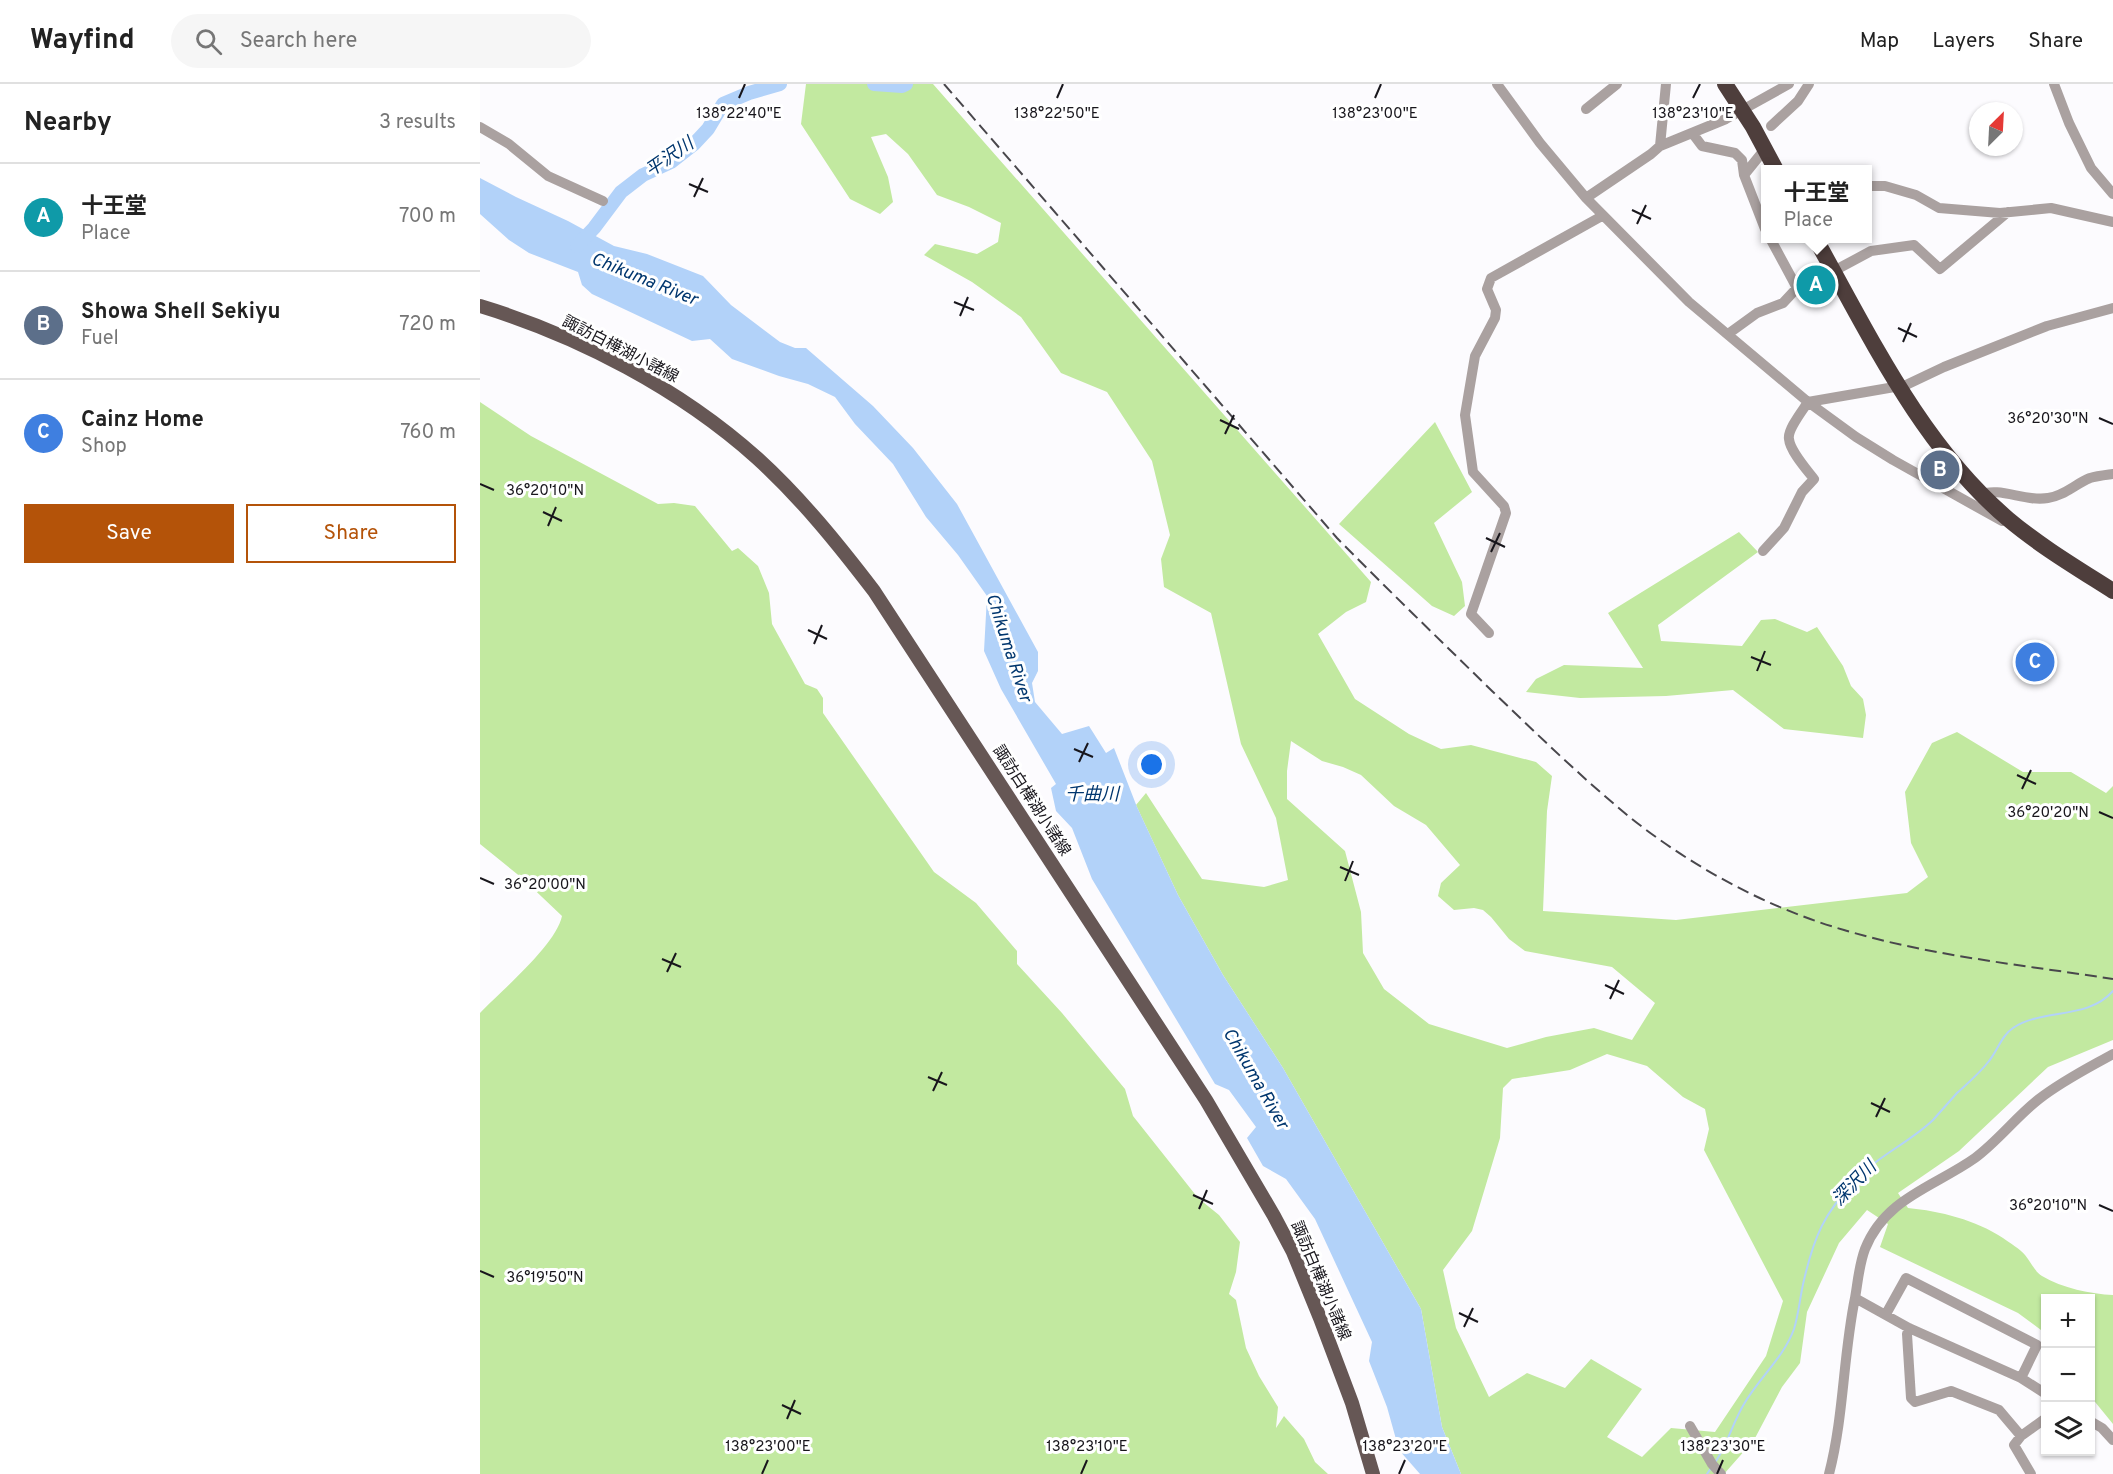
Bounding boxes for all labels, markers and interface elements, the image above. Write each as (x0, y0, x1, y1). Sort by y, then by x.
search box (171, 14, 591, 68)
text: Wayfind (30, 23, 135, 59)
icon: search (192, 25, 225, 58)
text: Search here (240, 28, 357, 55)
text: Map (1860, 28, 1899, 55)
text: Layers (1932, 28, 1995, 55)
text: Share (2028, 28, 2083, 55)
north arrow (1969, 102, 2023, 156)
text: 138°22'40"E (696, 105, 782, 124)
text: 138°22'50"E (1014, 105, 1100, 124)
text: 138°23'00"E (1332, 105, 1418, 124)
text: 138°23'10"E (1652, 105, 1734, 124)
text: Nearby (24, 107, 112, 140)
text: 3 results (379, 110, 456, 136)
water label: 平沢川 (641, 132, 700, 183)
popup (1761, 165, 1872, 243)
text: 十王堂 (1783, 181, 1850, 208)
text: 十王堂 (81, 194, 147, 221)
text: A (36, 204, 51, 230)
text: 700 m (399, 204, 456, 230)
text: Place (1783, 208, 1833, 234)
text: Place (81, 221, 131, 247)
water label: Chikuma River (587, 248, 703, 313)
pin: A (1796, 262, 1836, 308)
text: Showa Shell Sekiyu (81, 299, 280, 326)
text: B (37, 312, 50, 338)
text: 720 m (399, 312, 456, 338)
street label: 諏訪白樺湖小諸線 (558, 312, 682, 388)
text: Fuel (81, 326, 119, 352)
text: Cainz Home (81, 407, 204, 434)
text: 36°20'30"N (2007, 410, 2089, 429)
text: C (37, 420, 50, 446)
text: 760 m (400, 420, 456, 446)
text: Shop (81, 434, 127, 460)
pin: B (1920, 448, 1960, 492)
text: 36°20'10"N (506, 482, 584, 501)
button: Save (24, 504, 234, 563)
button: Share (246, 504, 456, 563)
water label: Chikuma River (980, 591, 1037, 707)
pin: C (2016, 640, 2054, 684)
street label: 諏訪白樺湖小諸線 (988, 742, 1074, 860)
your location (1137, 750, 1166, 779)
water label: 千曲川 (1065, 784, 1121, 807)
text: 36°20'20"N (2007, 804, 2089, 823)
text: 36°20'00"N (504, 876, 586, 895)
water label: Chikuma River (1217, 1024, 1294, 1135)
water label: 深沢川 (1828, 1155, 1883, 1211)
text: 36°20'10"N (2009, 1197, 2087, 1216)
street label: 諏訪白樺湖小諸線 (1286, 1218, 1354, 1344)
text: 36°19'50"N (506, 1269, 584, 1288)
map controls (2041, 1294, 2095, 1456)
button: + (2041, 1294, 2095, 1348)
button: − (2041, 1348, 2095, 1402)
button: layers (2041, 1402, 2095, 1456)
text: 138°23'00"E (725, 1438, 811, 1457)
text: 138°23'10"E (1046, 1438, 1128, 1457)
text: 138°23'20"E (1362, 1438, 1448, 1457)
text: 138°23'30"E (1681, 1438, 1765, 1457)

